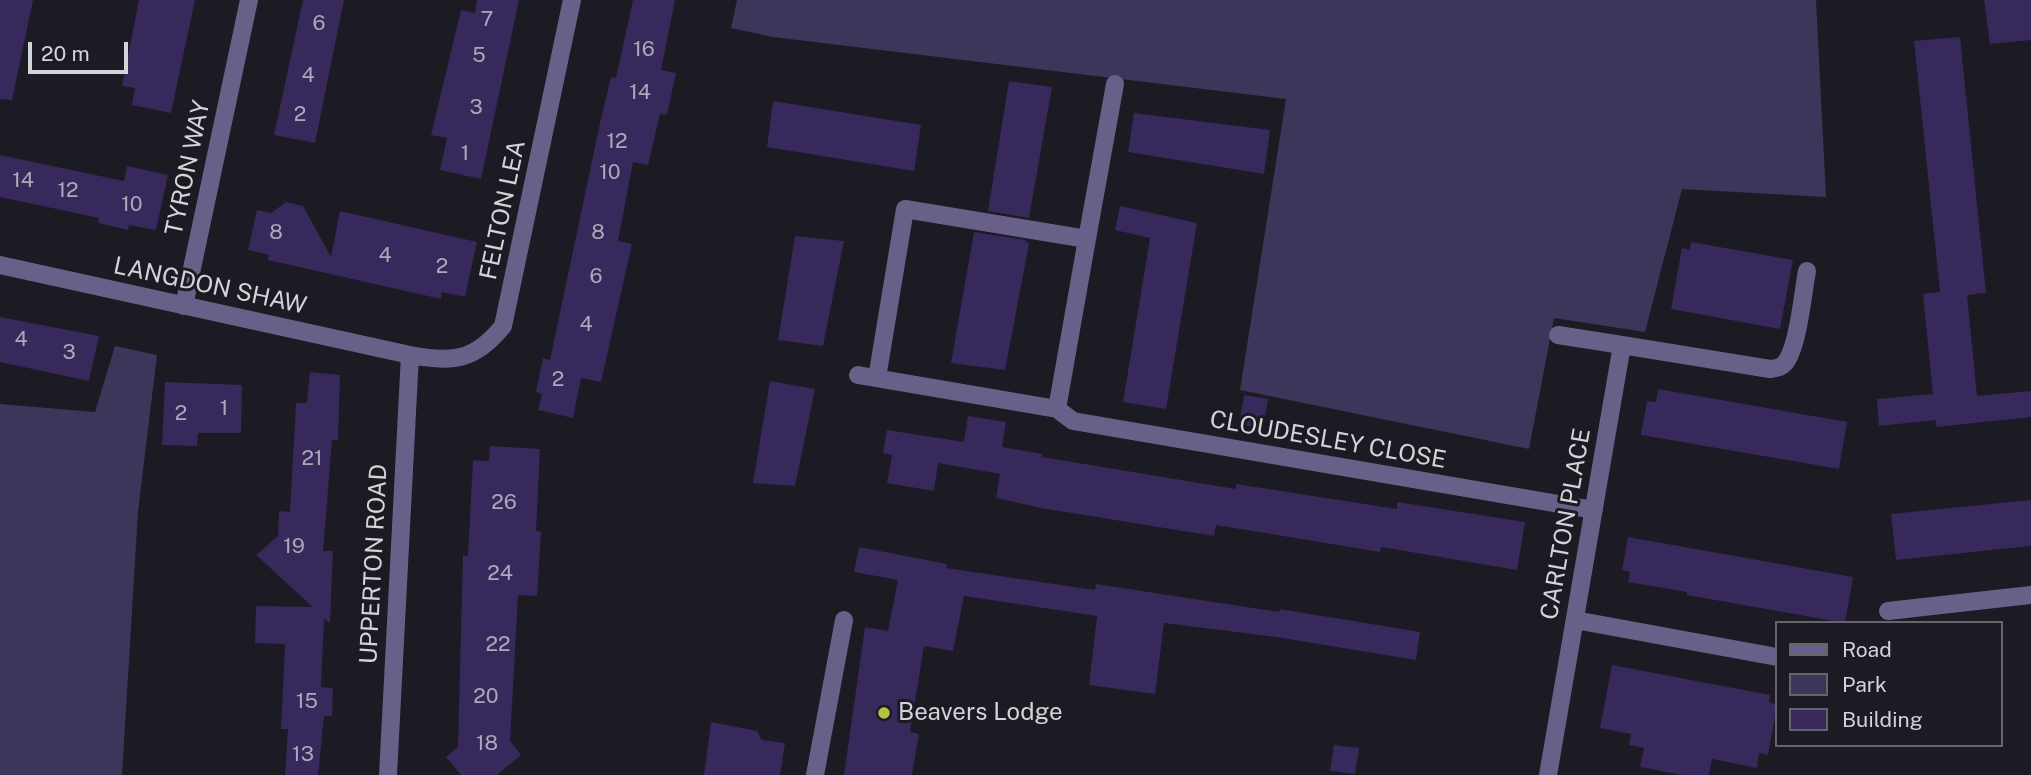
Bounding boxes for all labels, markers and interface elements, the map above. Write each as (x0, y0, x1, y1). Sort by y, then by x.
house number: 7 (481, 7, 493, 33)
house number: 6 (312, 11, 326, 37)
scale bar (32, 28, 131, 72)
house number: 16 (633, 37, 655, 63)
text: 20 m (41, 41, 90, 66)
house number: 5 (472, 43, 486, 69)
house number: 4 (301, 63, 315, 89)
house number: 14 (629, 80, 651, 106)
house number: 3 (469, 95, 483, 121)
street label: TYRON WAY (160, 98, 216, 238)
house number: 2 (294, 102, 306, 128)
house number: 12 (606, 129, 628, 155)
street label: FELTON LEA (474, 137, 532, 283)
house number: 1 (461, 141, 469, 167)
house number: 10 (599, 160, 621, 186)
house number: 14 (12, 168, 34, 194)
house number: 12 (57, 178, 79, 204)
house number: 10 (121, 192, 143, 218)
house number: 8 (269, 220, 283, 246)
house number: 8 (591, 220, 605, 246)
house number: 4 (378, 243, 392, 269)
street label: LANGDON SHAW (111, 251, 309, 321)
house number: 2 (436, 254, 448, 280)
house number: 6 (589, 264, 603, 290)
house number: 4 (579, 312, 593, 338)
house number: 4 (14, 327, 28, 353)
house number: 3 (62, 340, 76, 366)
house number: 2 (552, 367, 564, 393)
house number: 1 (220, 396, 228, 422)
house number: 2 (175, 401, 187, 427)
street label: CLOUDESLEY CLOSE (1208, 405, 1448, 475)
street label: CARLTON PLACE (1535, 426, 1597, 622)
house number: 21 (301, 446, 323, 472)
street label: UPPERTON ROAD (354, 463, 394, 665)
house number: 26 (491, 490, 517, 516)
house number: 19 (283, 534, 305, 560)
house number: 24 (487, 561, 513, 587)
legend (1776, 621, 2003, 747)
house number: 22 (485, 632, 511, 658)
text: Road (1842, 637, 1892, 662)
text: Park (1842, 672, 1887, 697)
house number: 20 (473, 684, 499, 710)
house number: 15 (296, 689, 318, 715)
place label: Beavers Lodge (898, 699, 1063, 727)
marker: Beavers Lodge (876, 705, 892, 721)
text: Building (1842, 707, 1923, 732)
house number: 18 (476, 731, 498, 757)
house number: 13 (292, 742, 314, 768)

